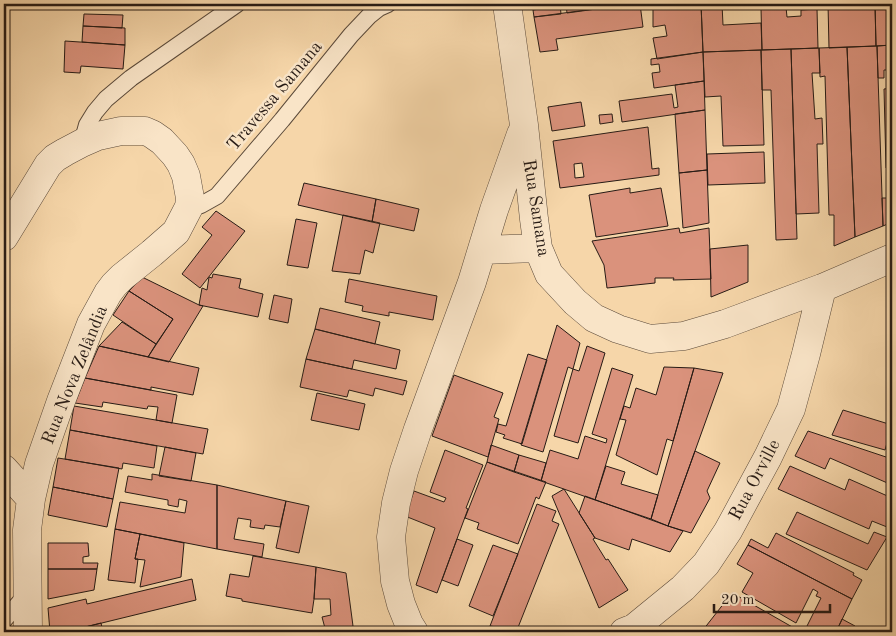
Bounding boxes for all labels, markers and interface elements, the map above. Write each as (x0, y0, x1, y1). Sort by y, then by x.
street label: Travessa Samana (224, 38, 326, 154)
street label: Rua Samana (519, 158, 553, 258)
street label: Rua Nova Zelândia (39, 303, 111, 447)
street label: Rua Orville (726, 437, 784, 523)
scale bar (714, 581, 830, 613)
text: 20 m (721, 593, 755, 608)

